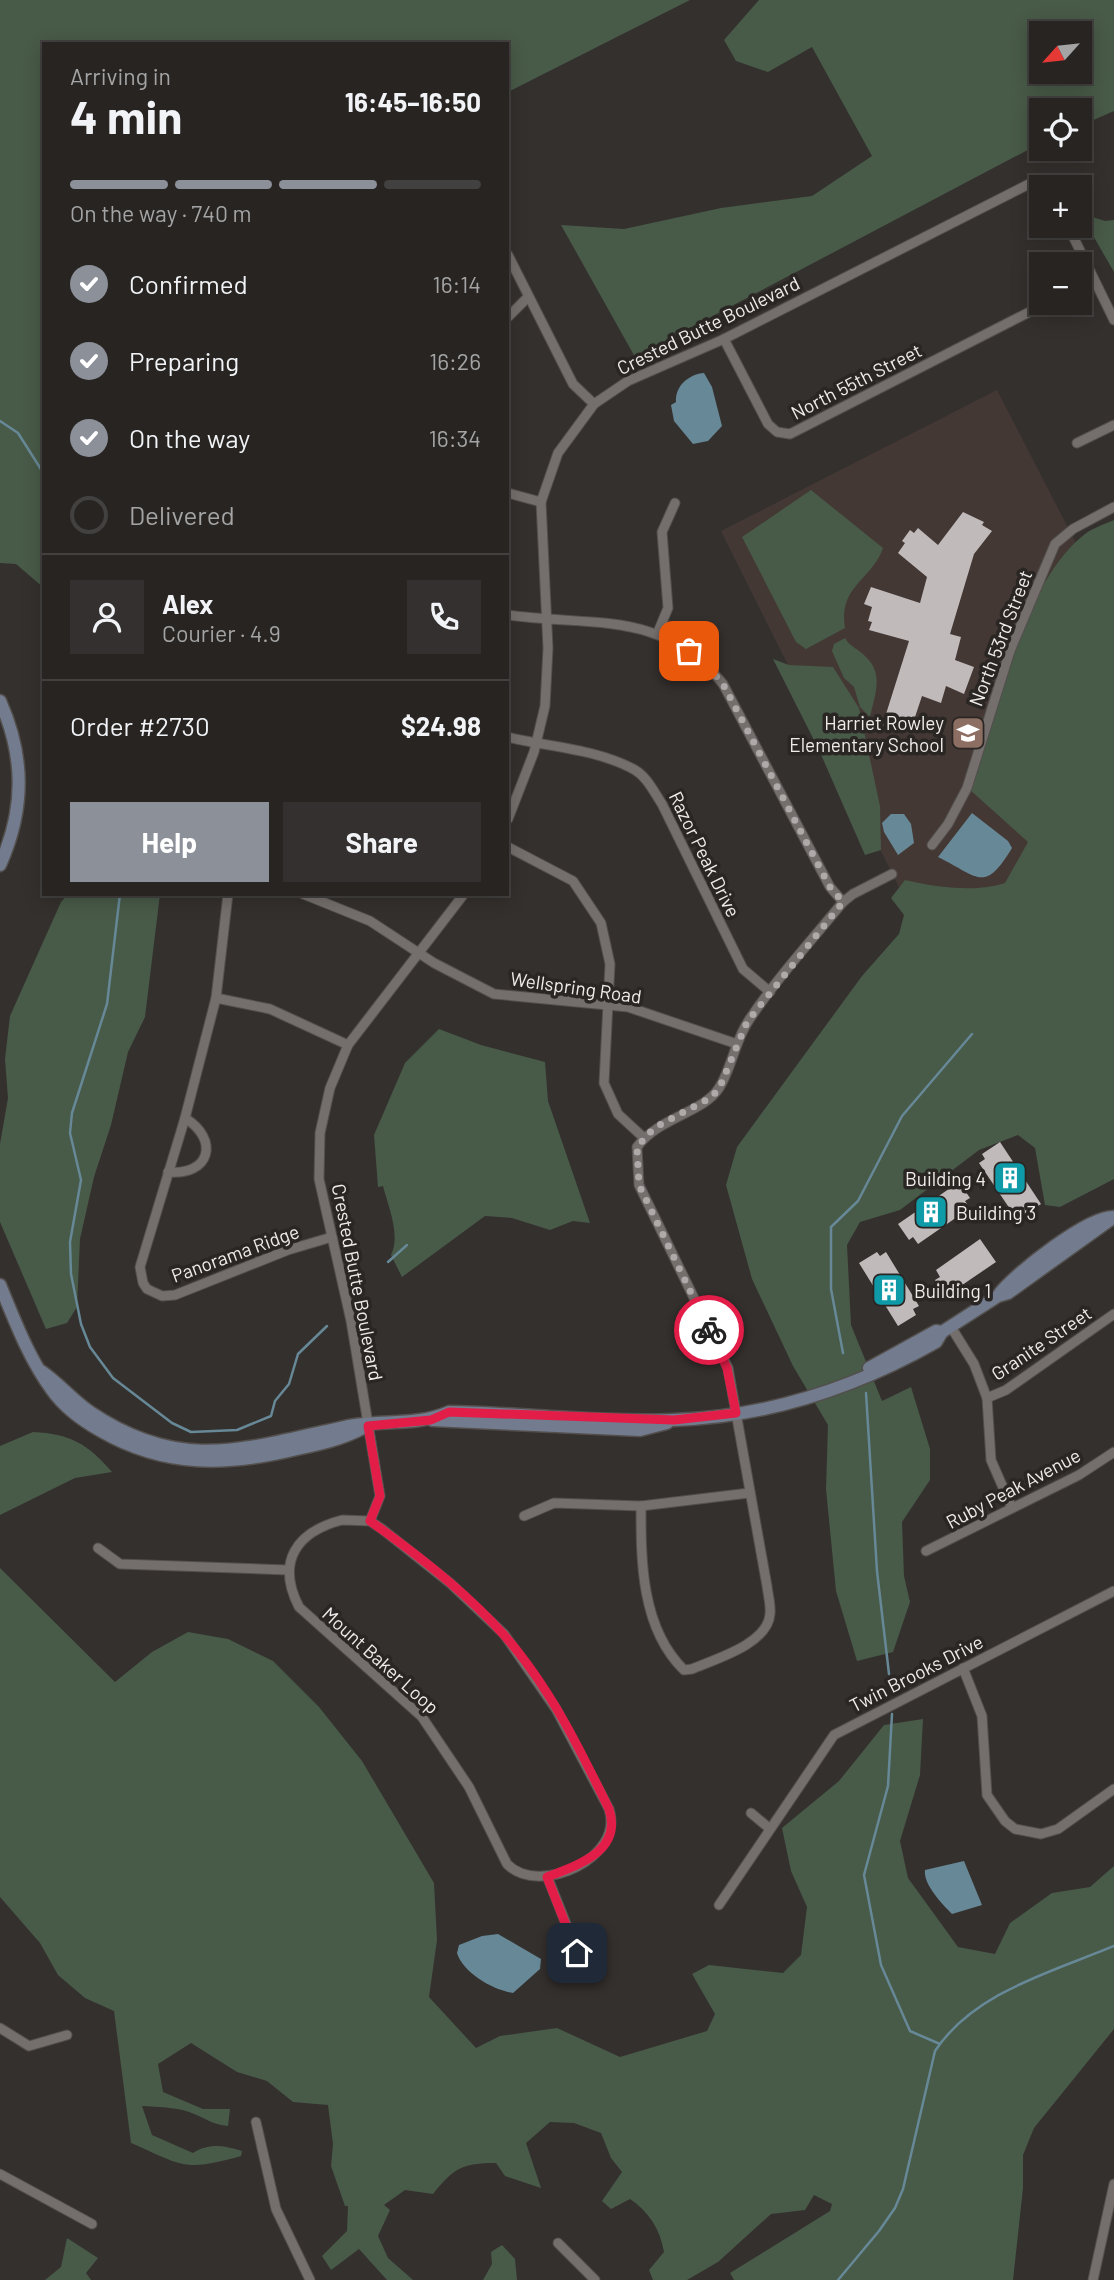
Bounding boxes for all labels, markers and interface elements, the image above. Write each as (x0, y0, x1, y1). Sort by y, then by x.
north arrow (1029, 21, 1092, 84)
map controls (1029, 21, 1092, 315)
text: Arriving in (70, 62, 171, 90)
text: 16:45–16:50 (345, 86, 481, 117)
text: 4 min (70, 88, 182, 143)
button: locate (1029, 98, 1092, 161)
button: + (1029, 175, 1092, 238)
text: On the way · 740 m (70, 199, 252, 227)
button: − (1029, 252, 1092, 315)
icon: check (70, 265, 108, 303)
text: Confirmed (129, 268, 248, 299)
text: 16:14 (433, 270, 481, 298)
street label: Crested Butte Boulevard (613, 271, 803, 379)
street label: North 55th Street (787, 338, 925, 424)
icon: check (70, 342, 108, 380)
text: Preparing (129, 345, 239, 376)
text: 16:26 (429, 347, 481, 375)
icon: check (70, 419, 108, 457)
text: On the way (129, 422, 250, 453)
text: 16:34 (429, 424, 481, 452)
text: Delivered (129, 499, 235, 530)
street label: North 53rd Street (964, 567, 1036, 709)
button: person (70, 580, 144, 654)
button: phone (407, 580, 481, 654)
text: Alex (162, 588, 213, 619)
text: Courier · 4.9 (162, 619, 281, 647)
pin (659, 621, 719, 681)
icon: bag (670, 632, 708, 670)
text: Order #2730 (70, 710, 210, 741)
text: $24.98 (401, 710, 481, 741)
place label: Harriet Rowley Elementary School (789, 711, 944, 756)
school or university icon: Harriet Rowley Elementary School (949, 714, 987, 752)
street label: Razor Peak Drive (665, 787, 745, 921)
button: Help (70, 802, 269, 882)
button: Share (283, 802, 481, 882)
street label: Wellspring Road (509, 966, 643, 1008)
building icon: Building 4 (991, 1159, 1029, 1197)
place label: Building 4 (905, 1167, 986, 1190)
street label: Crested Butte Boulevard (328, 1182, 388, 1382)
building icon: Building 3 (912, 1193, 950, 1231)
place label: Building 3 (956, 1201, 1036, 1224)
street label: Panorama Ridge (168, 1219, 302, 1287)
building icon: Building 1 (870, 1271, 908, 1309)
place label: Building 1 (914, 1279, 991, 1302)
courier (674, 1295, 744, 1365)
street label: Granite Street (987, 1301, 1095, 1385)
icon: bike (690, 1311, 728, 1349)
street label: Ruby Peak Avenue (942, 1443, 1084, 1533)
street label: Mount Baker Loop (318, 1602, 444, 1718)
street label: Twin Brooks Drive (845, 1629, 987, 1717)
pin (547, 1923, 607, 1983)
icon: home (558, 1934, 596, 1972)

